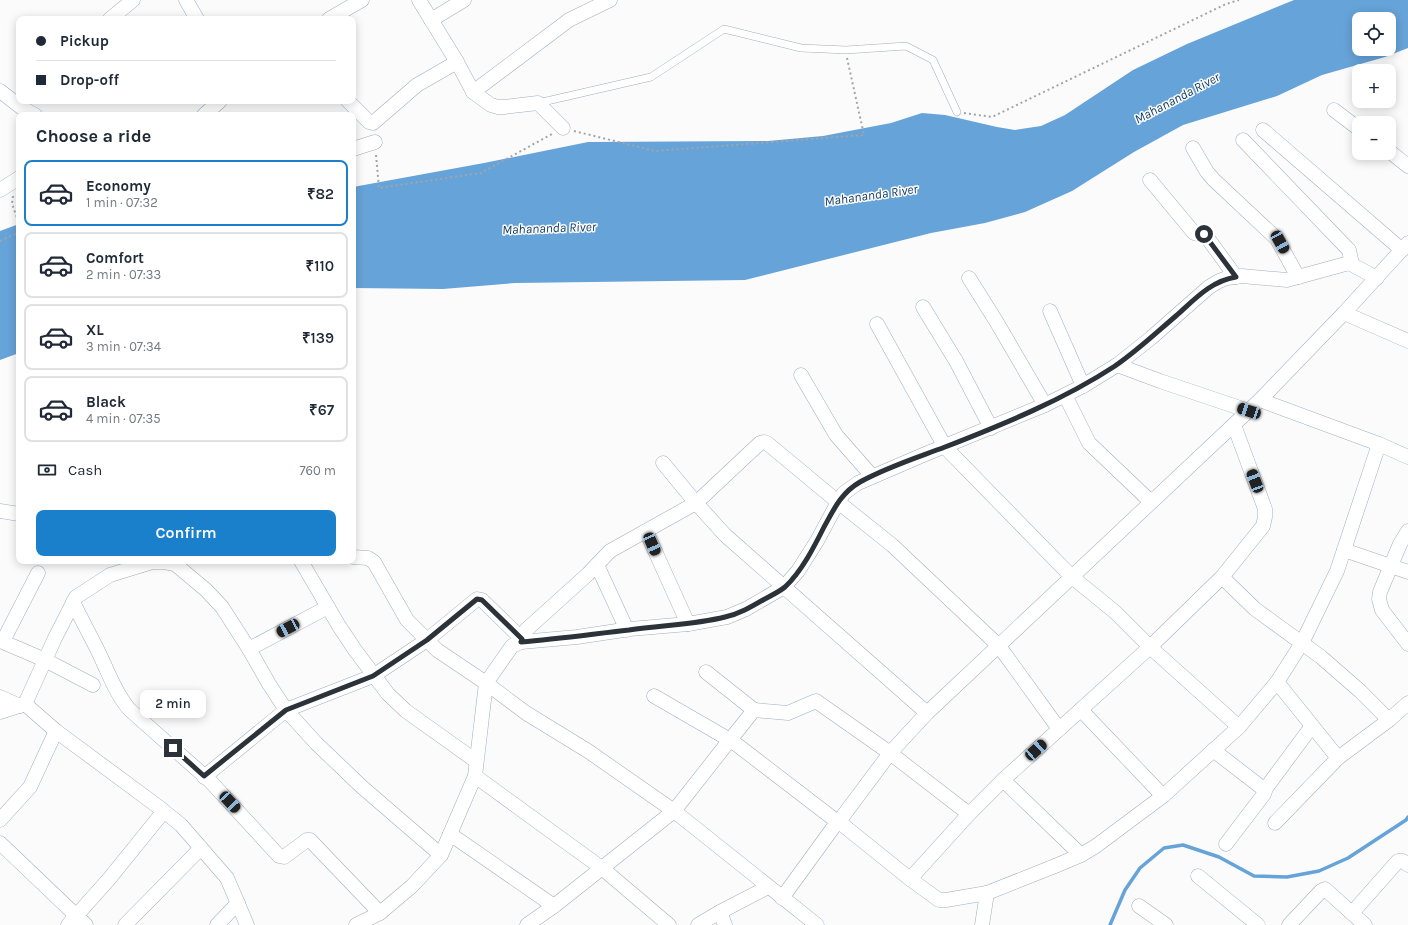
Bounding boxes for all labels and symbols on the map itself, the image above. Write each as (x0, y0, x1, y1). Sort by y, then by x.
water label: Mahananda River (1132, 69, 1223, 127)
water label: Mahananda River (823, 181, 919, 209)
water label: Mahananda River (502, 219, 597, 237)
route start (1195, 225, 1213, 243)
car (1269, 229, 1291, 255)
car (1236, 402, 1262, 420)
car (1245, 468, 1265, 494)
car (642, 531, 662, 557)
car (275, 617, 301, 639)
callout: 2 min (140, 690, 206, 718)
car (1023, 738, 1049, 762)
route end (164, 739, 182, 757)
car (217, 789, 243, 815)

